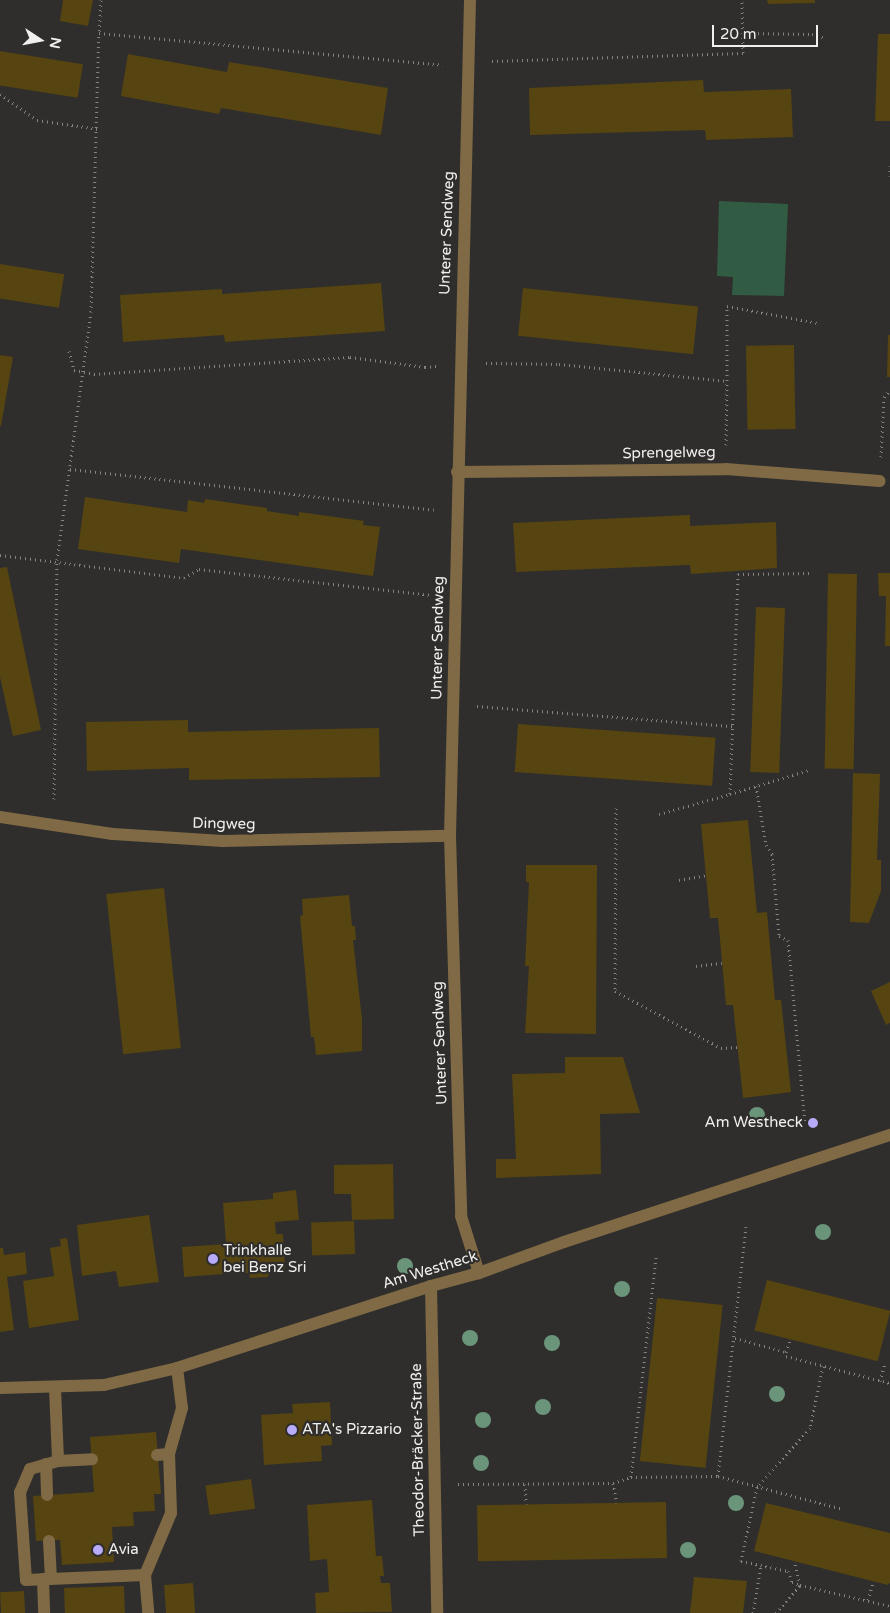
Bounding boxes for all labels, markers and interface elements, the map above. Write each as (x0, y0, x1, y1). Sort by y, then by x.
north arrow (15, 15, 65, 65)
scale bar (715, 15, 821, 47)
text: 20 m (720, 25, 757, 43)
text: N (46, 36, 65, 50)
street label: Unterer Sendweg (436, 171, 458, 295)
street label: Sprengelweg (622, 443, 716, 463)
street label: Unterer Sendweg (428, 576, 448, 700)
street label: Dingweg (192, 814, 256, 834)
street label: Unterer Sendweg (429, 981, 451, 1105)
place label: Am Westheck (705, 1114, 803, 1132)
marker: Am Westheck (807, 1117, 819, 1129)
place label: Trinkhalle bei Benz Sri (223, 1241, 307, 1276)
street label: Am Westheck (380, 1247, 480, 1293)
marker: Trinkhalle bei Benz Sri (207, 1253, 219, 1265)
street label: Theodor-Bräcker-Straße (407, 1363, 429, 1537)
place label: ATA's Pizzario (302, 1421, 402, 1439)
marker: ATA's Pizzario (286, 1424, 298, 1436)
place label: Avia (108, 1541, 139, 1559)
marker: Avia (92, 1544, 104, 1556)

